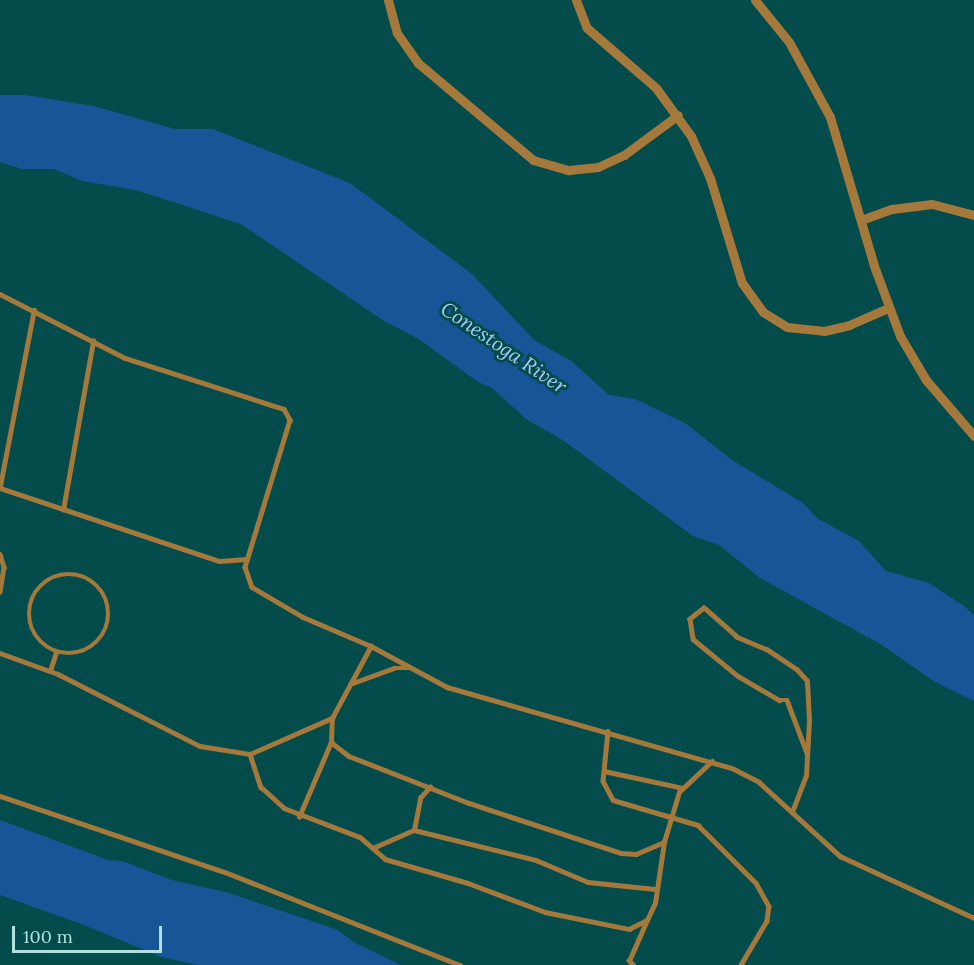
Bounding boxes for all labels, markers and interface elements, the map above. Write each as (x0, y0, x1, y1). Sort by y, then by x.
water label: Conestoga River (436, 296, 572, 398)
scale bar (15, 914, 165, 952)
text: 100 m (23, 925, 73, 948)

